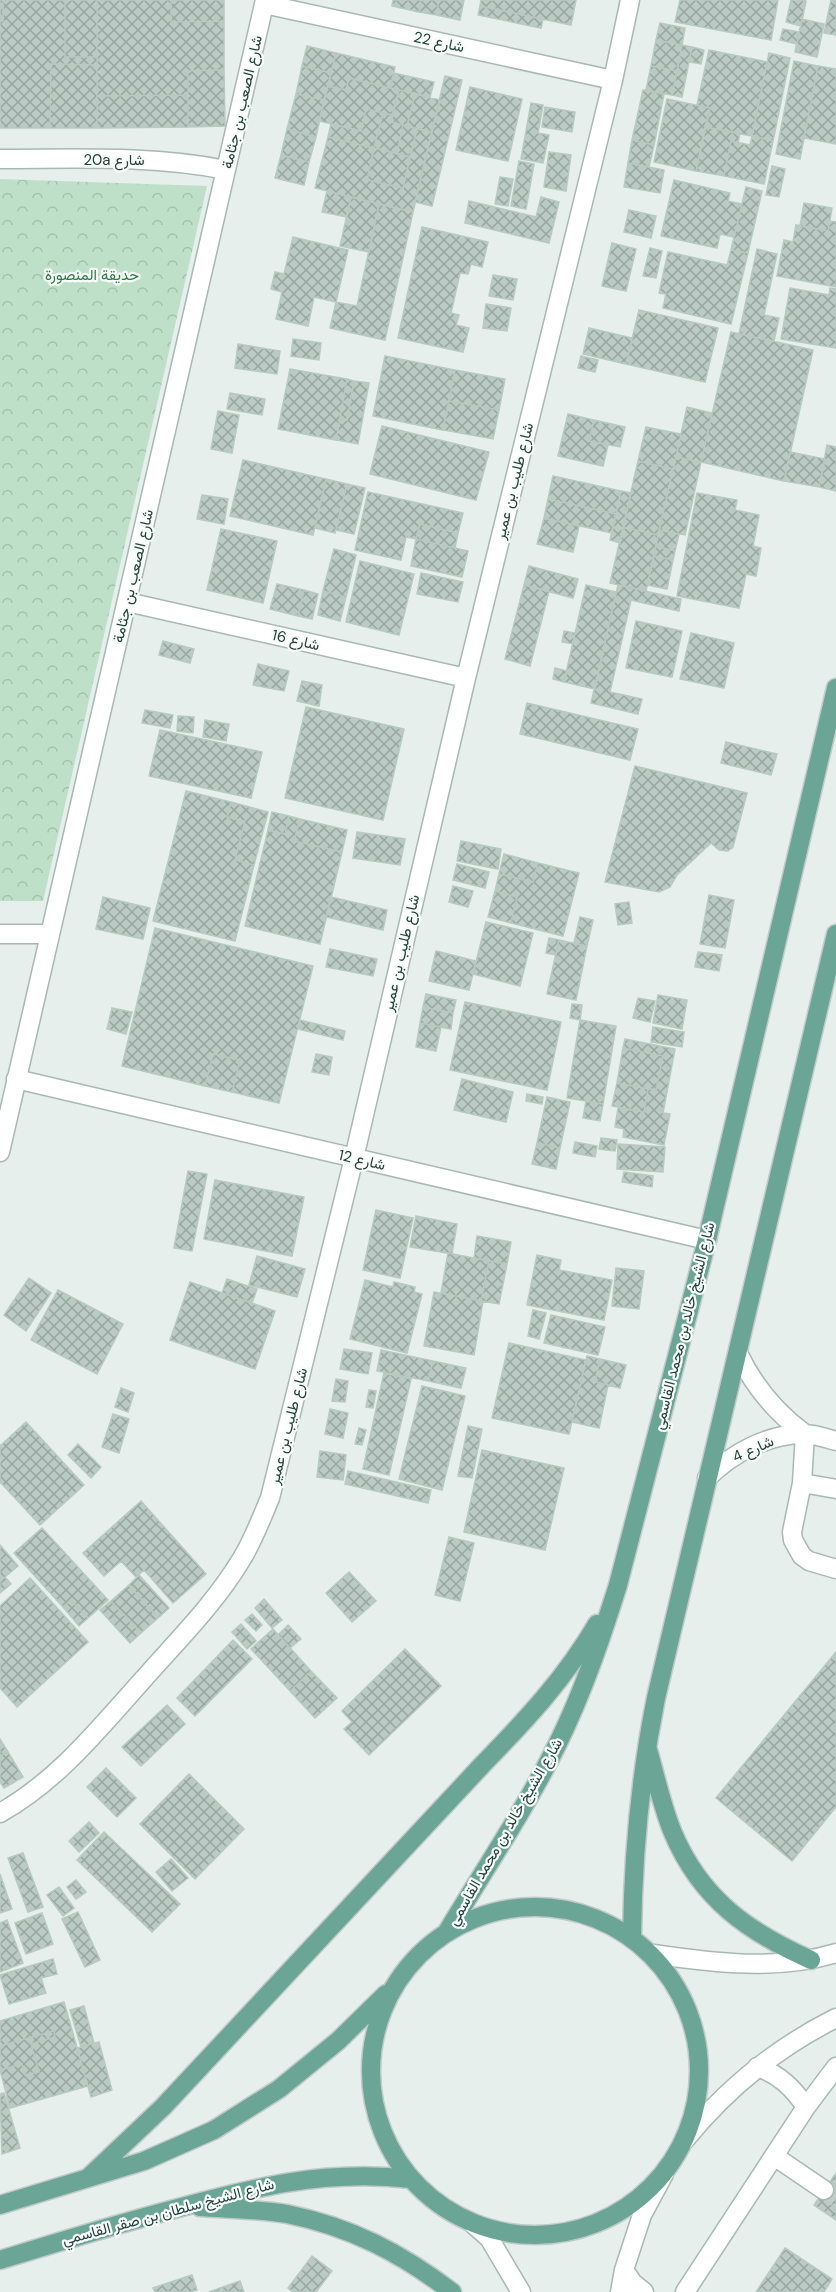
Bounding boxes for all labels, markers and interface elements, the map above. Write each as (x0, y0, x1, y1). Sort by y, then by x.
street label: شارع 22 (412, 27, 466, 58)
street label: شارع الصعب بن جثامة (217, 33, 268, 171)
street label: 20a شارع (83, 150, 145, 171)
park label: حديقة المنصورة (45, 265, 139, 285)
street label: شارع طليب بن عمير (490, 420, 539, 543)
street label: شارع الصعب بن جثامة (108, 507, 159, 645)
street label: شارع 16 (270, 625, 322, 656)
street label: شارع طليب بن عمير (378, 892, 425, 1015)
street label: شارع 12 (336, 1145, 388, 1176)
street label: شارع الشيخ خالد بن محمد القاسمي (649, 1220, 722, 1433)
street label: شارع طليب بن عمير (264, 1365, 313, 1488)
street label: شارع 4 (729, 1431, 777, 1468)
street label: شارع الشيخ خالد بن محمد القاسمي (443, 1735, 570, 1931)
street label: شارع الشيخ سلطان بن صقر القاسمي (60, 2174, 277, 2253)

